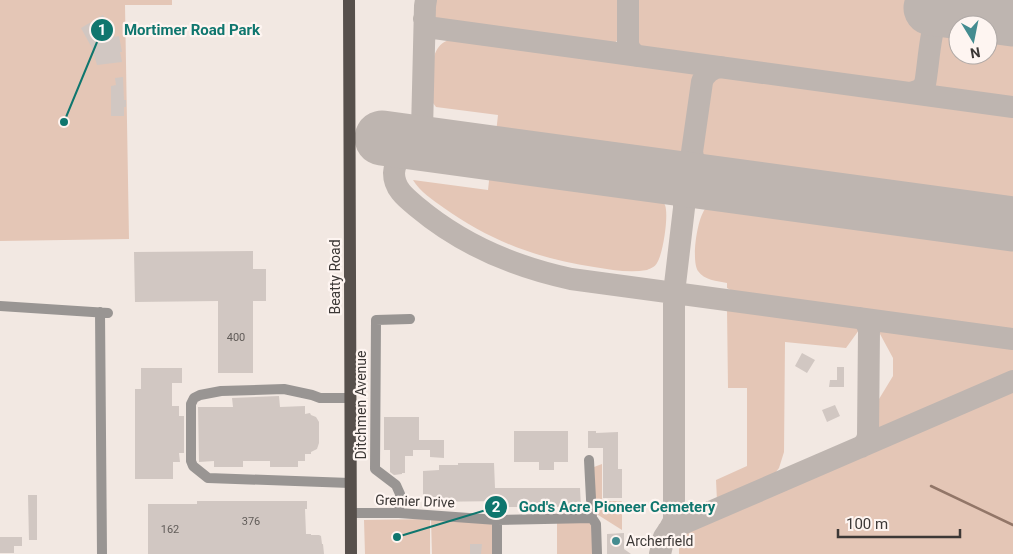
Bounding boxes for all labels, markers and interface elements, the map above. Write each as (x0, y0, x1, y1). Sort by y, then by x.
callout: Mortimer Road Park (89, 15, 271, 45)
north arrow (948, 15, 998, 65)
text: 1 (98, 21, 106, 39)
text: Mortimer Road Park (124, 21, 261, 39)
text: N (969, 44, 982, 62)
street label: Beatty Road (327, 239, 343, 315)
house number: 400 (227, 331, 245, 344)
street label: Ditchmen Avenue (353, 351, 369, 459)
street label: Grenier Drive (375, 492, 455, 510)
callout: God's Acre Pioneer Cemetery (483, 492, 725, 522)
text: 2 (492, 498, 501, 516)
text: God's Acre Pioneer Cemetery (519, 498, 716, 516)
scale bar (838, 506, 960, 538)
house number: 376 (242, 515, 260, 528)
text: 100 m (846, 515, 888, 533)
house number: 162 (161, 523, 179, 536)
place label: Archerfield (626, 533, 693, 549)
marker: Archerfield (610, 535, 622, 547)

